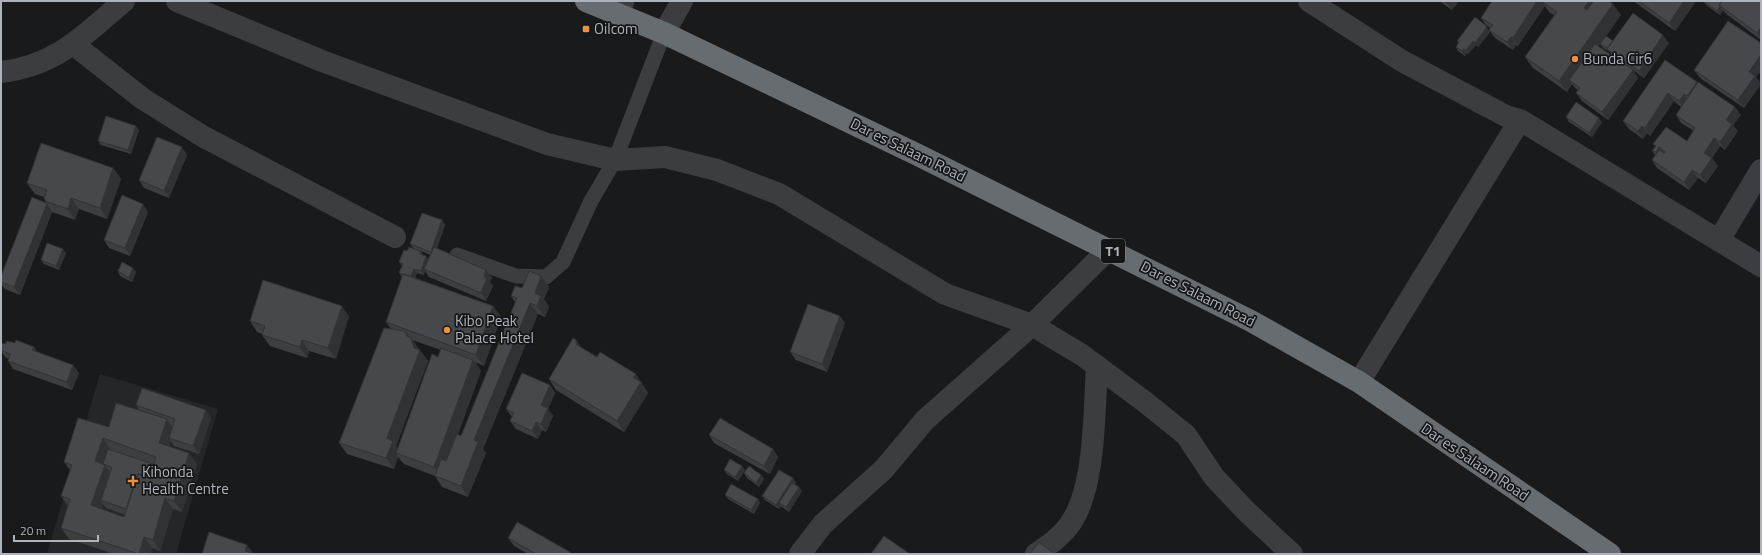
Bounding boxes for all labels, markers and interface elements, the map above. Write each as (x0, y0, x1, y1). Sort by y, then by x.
place label: Oilcom (594, 17, 638, 40)
marker: Oilcom (581, 24, 591, 34)
place label: Bunda Cir6 (1583, 47, 1652, 70)
marker: Bunda Cir6 (1570, 54, 1580, 64)
street label: Dar es Salaam Road (847, 112, 970, 188)
road number: T1 (1101, 239, 1125, 263)
street label: Dar es Salaam Road (1137, 255, 1260, 332)
place label: Kibo Peak Palace Hotel (455, 309, 534, 349)
marker: Kibo Peak Palace Hotel (442, 325, 452, 335)
street label: Dar es Salaam Road (1417, 417, 1534, 506)
place label: Kihonda Health Centre (142, 460, 229, 500)
marker: Kihonda Health Centre (127, 475, 139, 487)
scale bar (14, 517, 98, 543)
text: 20 m (20, 521, 46, 540)

